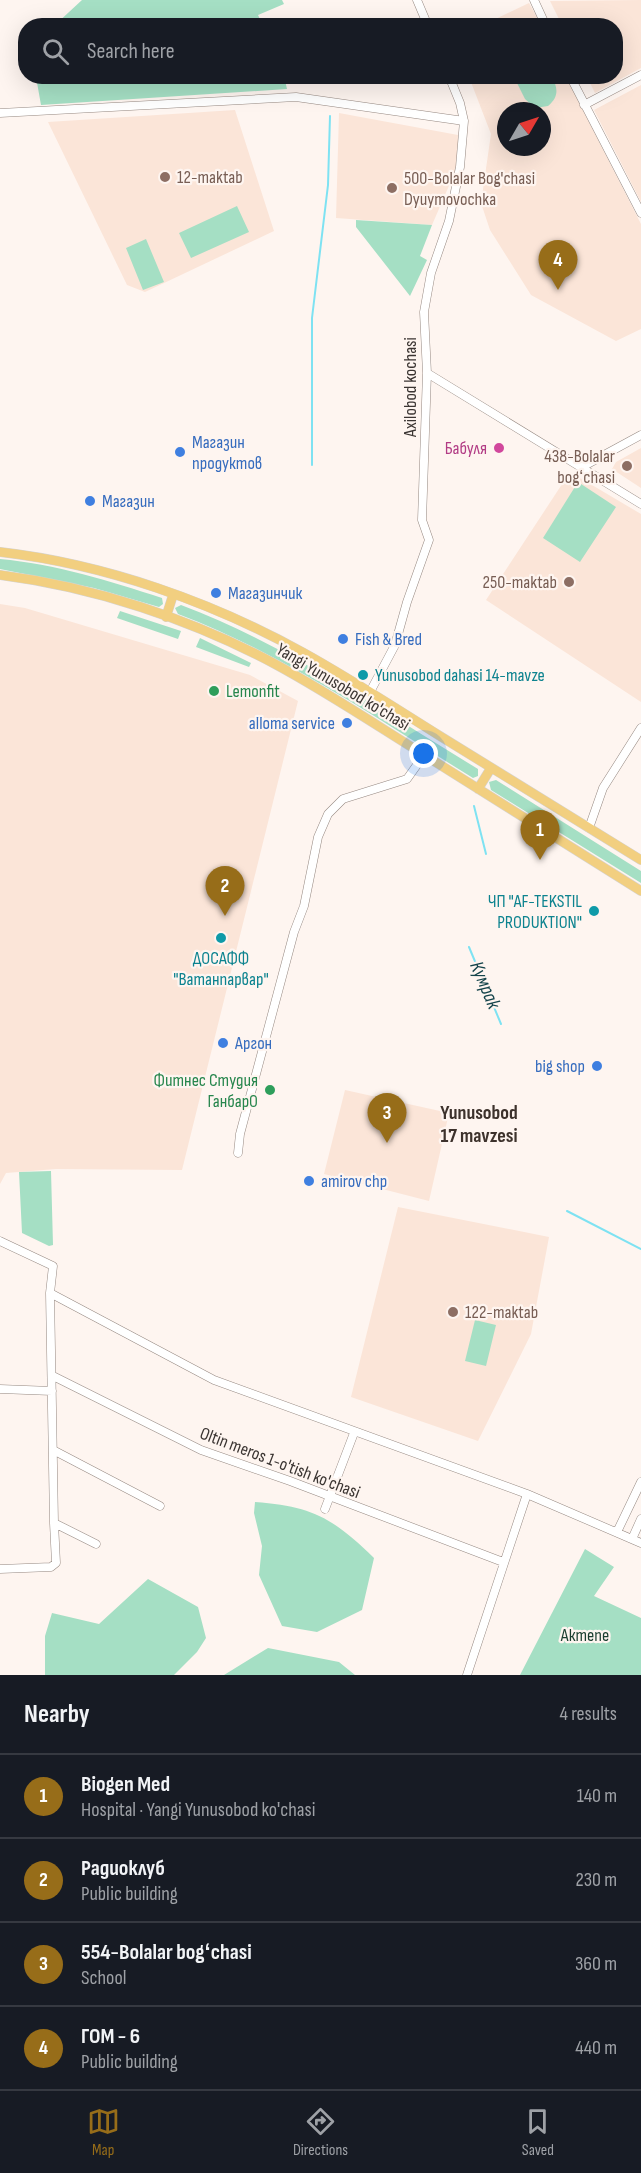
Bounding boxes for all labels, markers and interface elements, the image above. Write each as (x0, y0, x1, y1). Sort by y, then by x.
search box (18, 18, 623, 84)
icon: search (39, 35, 72, 68)
text: Search here (87, 38, 174, 65)
north arrow (497, 102, 551, 156)
place label: 12-maktab (177, 167, 243, 188)
place label: 500-Bolalar Bog'chasi Dyuymovochka (404, 168, 535, 210)
marker: 12-maktab (158, 170, 172, 184)
marker: 500-Bolalar Bog'chasi Dyuymovochka (385, 181, 399, 195)
pin: 4 (538, 240, 578, 290)
street label: Axilobod kochasi (400, 337, 421, 438)
place label: Магазин продуктов (192, 432, 262, 474)
place label: Бабуля (445, 438, 487, 459)
marker: Бабуля (492, 441, 506, 455)
marker: Магазин продуктов (173, 445, 187, 459)
place label: 438-Bolalar bogʻchasi (544, 446, 615, 488)
marker: 438-Bolalar bogʻchasi (620, 459, 634, 473)
place label: Магазин (102, 491, 155, 512)
marker: Магазин (83, 494, 97, 508)
place label: 250-maktab (483, 572, 557, 593)
marker: 250-maktab (562, 575, 576, 589)
place label: Магазинчик (228, 583, 302, 604)
marker: Магазинчик (209, 586, 223, 600)
place label: Fish & Bred (355, 629, 422, 650)
marker: Fish & Bred (336, 632, 350, 646)
street label: Yangi Yunusobod ko'chasi (272, 639, 414, 735)
place label: Yunusobod dahasi 14-mavze (375, 665, 545, 686)
marker: Yunusobod dahasi 14-mavze (356, 668, 370, 682)
place label: Lemonfit (226, 681, 280, 702)
marker: Lemonfit (207, 684, 221, 698)
place label: alloma service (249, 713, 335, 734)
marker: alloma service (340, 716, 354, 730)
your location (409, 739, 438, 768)
pin: 1 (520, 810, 560, 860)
pin: 2 (206, 866, 244, 916)
place label: ЧП "AF-TEKSTIL PRODUKTION" (488, 891, 582, 933)
marker: ЧП "AF-TEKSTIL PRODUKTION" (587, 904, 601, 918)
marker: ДОСАФФ "Ватанпарвар" (214, 931, 228, 945)
place label: ДОСАФФ "Ватанпарвар" (173, 948, 269, 990)
water label: Кумрак (464, 958, 506, 1014)
place label: Аргон (234, 1033, 272, 1054)
marker: Аргон (216, 1036, 230, 1050)
place label: big shop (535, 1056, 585, 1077)
marker: big shop (590, 1059, 604, 1073)
place label: Фитнес Студия ГанбарО (154, 1070, 258, 1112)
marker: Фитнес Студия ГанбарО (263, 1083, 277, 1097)
pin: 3 (368, 1094, 406, 1143)
district label: Yunusobod 17 mavzesi (440, 1101, 518, 1148)
place label: amirov chp (321, 1171, 387, 1192)
marker: amirov chp (302, 1174, 316, 1188)
place label: 122-maktab (465, 1302, 538, 1323)
marker: 122-maktab (446, 1305, 460, 1319)
street label: Oltin meros 1-o'tish ko'chasi (197, 1423, 363, 1503)
park label: Актепе (560, 1625, 609, 1646)
text: Nearby (24, 1699, 90, 1730)
text: 4 results (560, 1702, 617, 1726)
text: Biogen Med (81, 1771, 170, 1798)
text: 1 (40, 1784, 47, 1808)
text: 140 m (577, 1784, 617, 1808)
text: Hospital · Yangi Yunusobod ko'chasi (81, 1798, 315, 1822)
text: Радиоклуб (81, 1855, 165, 1882)
text: 2 (39, 1868, 48, 1892)
text: 230 m (575, 1868, 617, 1892)
text: Public building (81, 1882, 178, 1906)
text: 554-Bolalar bogʻchasi (81, 1939, 252, 1966)
text: 3 (39, 1952, 48, 1976)
text: 360 m (575, 1952, 617, 1976)
text: School (81, 1966, 126, 1990)
text: ГОМ - 6 (81, 2023, 140, 2050)
text: 4 (39, 2036, 48, 2060)
text: 440 m (575, 2036, 617, 2060)
text: Public building (81, 2050, 178, 2074)
tab: Map (87, 2105, 120, 2160)
tab: Directions (293, 2105, 348, 2160)
tab: Saved (521, 2105, 554, 2160)

